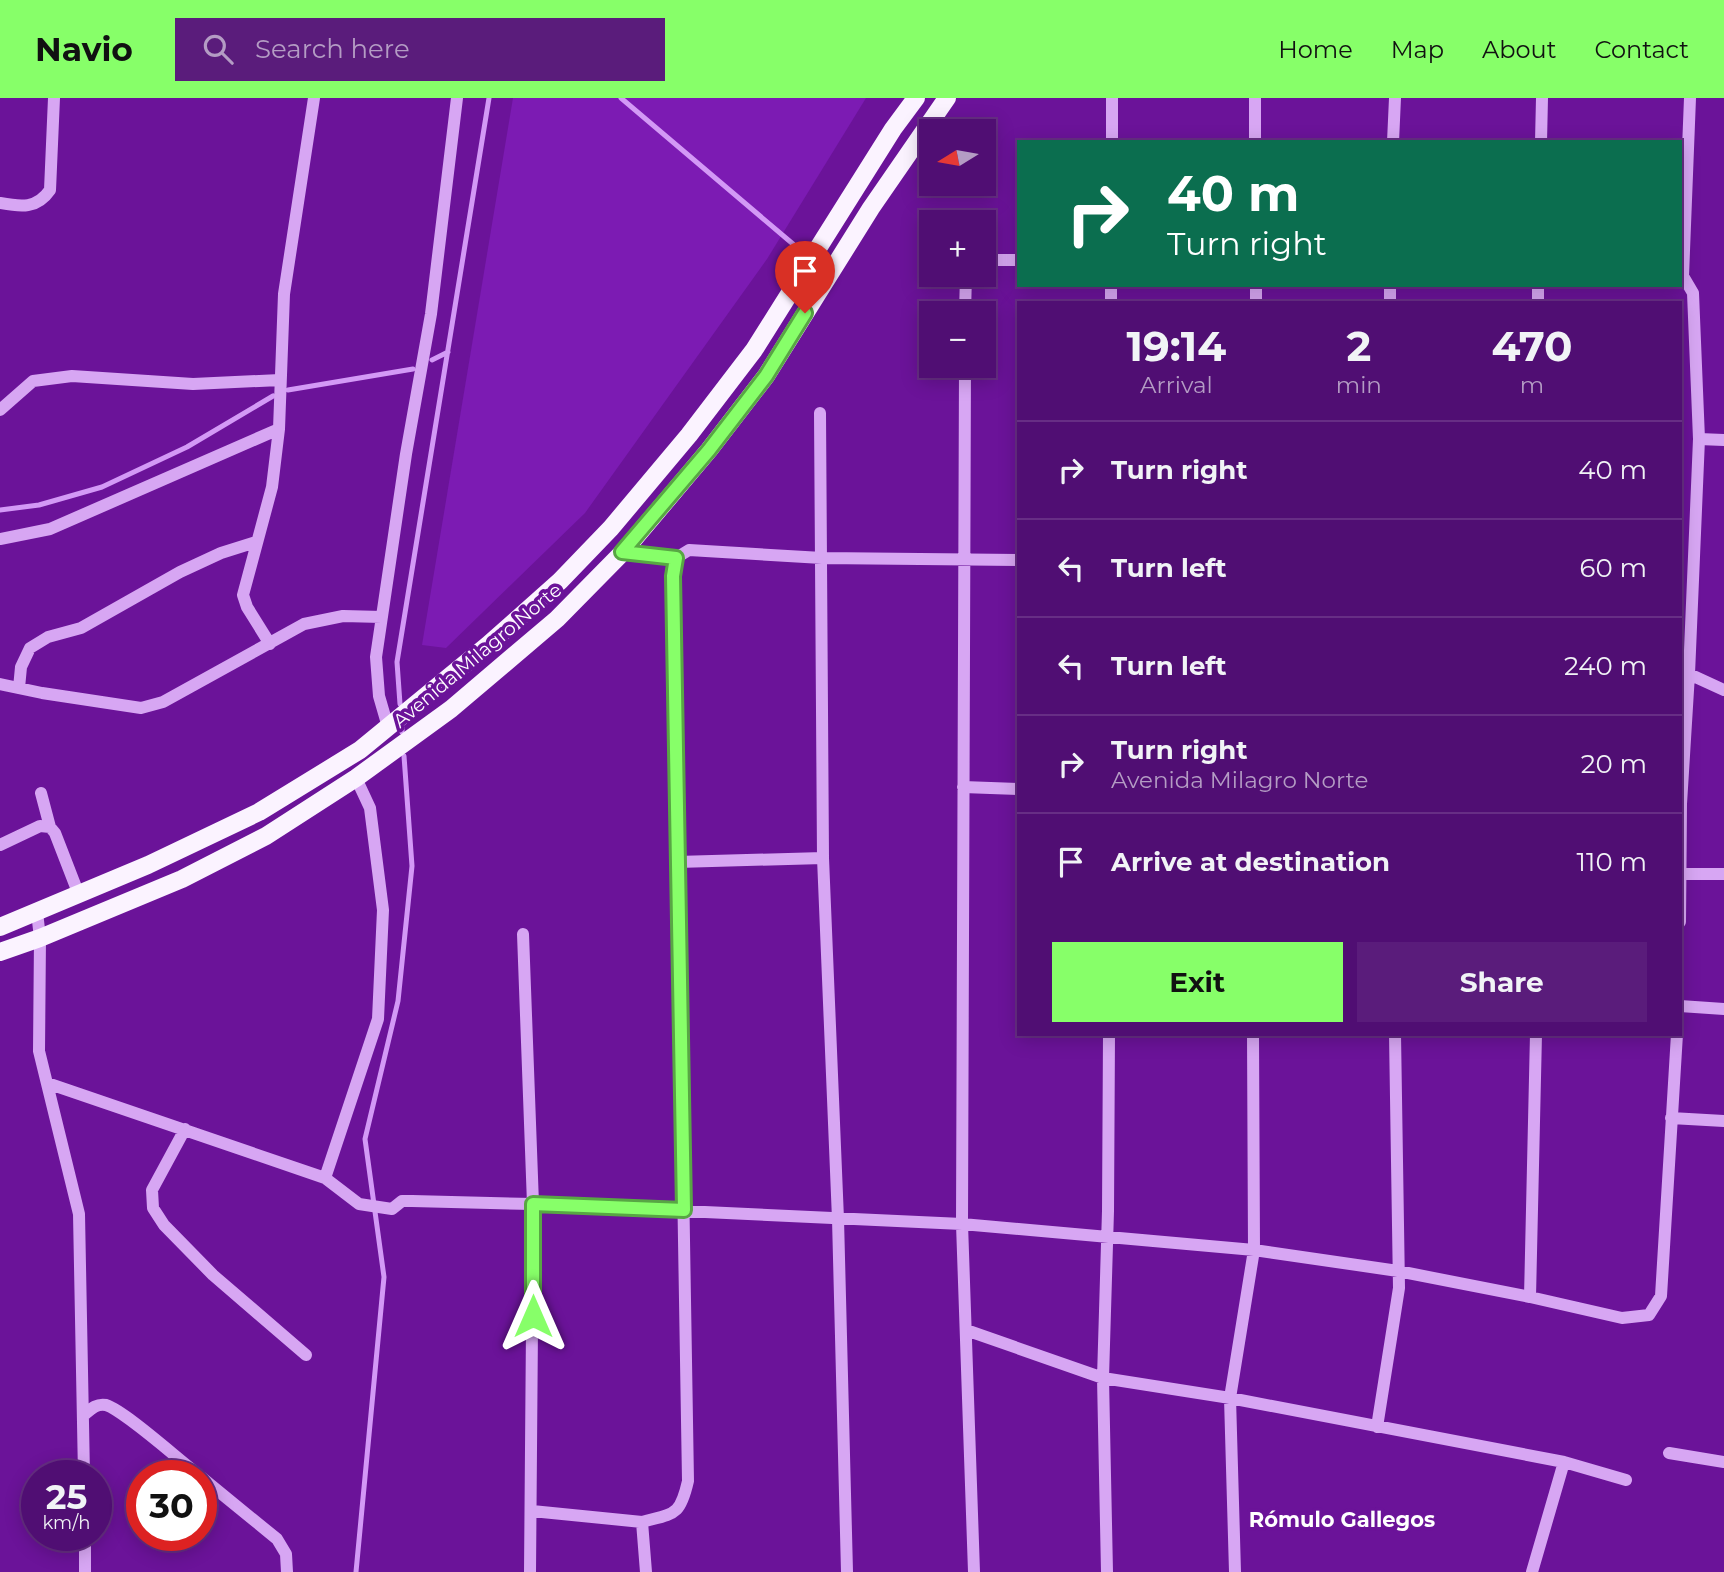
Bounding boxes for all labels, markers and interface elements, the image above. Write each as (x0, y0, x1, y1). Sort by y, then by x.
search box (175, 18, 665, 81)
text: Navio (35, 29, 133, 69)
icon: search (199, 30, 237, 68)
text: Search here (255, 33, 410, 65)
text: Home (1278, 35, 1353, 64)
text: Map (1391, 35, 1444, 64)
text: About (1482, 35, 1556, 64)
text: Contact (1594, 35, 1689, 64)
north arrow (919, 119, 996, 196)
map controls (919, 119, 996, 378)
text: 40 m (1167, 164, 1299, 223)
icon: right (1052, 168, 1143, 259)
button: + (919, 210, 996, 287)
text: Turn right (1167, 224, 1327, 263)
pin (775, 241, 835, 313)
icon: arrive (786, 252, 824, 290)
button: − (919, 301, 996, 378)
text: 19:14 (1127, 320, 1226, 372)
text: 2 (1346, 320, 1371, 372)
text: 470 (1492, 320, 1572, 372)
text: Arrival (1140, 371, 1213, 399)
text: min (1336, 371, 1382, 399)
text: m (1520, 371, 1544, 399)
icon: right (1052, 451, 1090, 489)
text: Turn right (1111, 454, 1247, 486)
text: 40 m (1578, 454, 1647, 486)
icon: left (1052, 549, 1090, 587)
text: Turn left (1111, 552, 1227, 584)
text: 60 m (1580, 552, 1647, 584)
street label: Avenida Milagro Norte (388, 578, 566, 733)
icon: left (1052, 647, 1090, 685)
text: Turn left (1111, 650, 1227, 682)
text: 240 m (1564, 650, 1647, 682)
text: Turn right (1111, 734, 1247, 766)
icon: right (1052, 745, 1090, 783)
text: 20 m (1581, 748, 1647, 780)
text: Avenida Milagro Norte (1111, 766, 1368, 794)
icon: arrive (1052, 843, 1090, 881)
text: Arrive at destination (1111, 846, 1390, 878)
text: 110 m (1577, 846, 1647, 878)
button: Exit (1052, 942, 1343, 1022)
button: Share (1357, 942, 1647, 1022)
position arrow (496, 1279, 570, 1353)
speed limit sign: 30 (126, 1460, 217, 1551)
text: 25 (46, 1475, 87, 1518)
district label: Rómulo Gallegos (1249, 1507, 1435, 1532)
text: km/h (42, 1512, 91, 1534)

